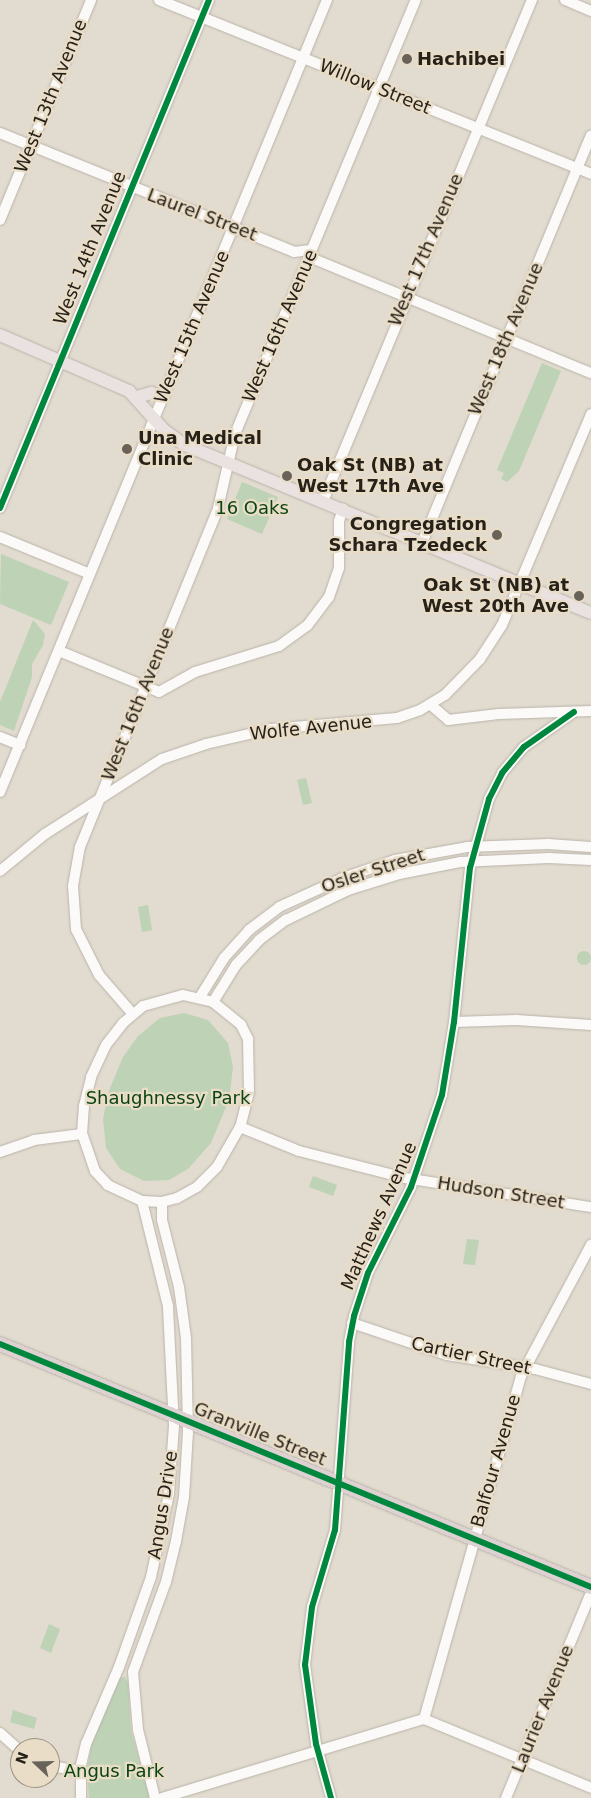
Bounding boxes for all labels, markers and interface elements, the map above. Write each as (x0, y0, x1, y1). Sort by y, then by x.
street label: West 13th Avenue (10, 16, 92, 176)
place label: Hachibei (417, 48, 505, 70)
marker: Hachibei (401, 53, 413, 65)
street label: Willow Street (316, 55, 434, 119)
street label: West 14th Avenue (49, 168, 131, 328)
street label: West 17th Avenue (384, 170, 468, 330)
street label: Laurel Street (144, 184, 260, 246)
street label: West 16th Avenue (238, 246, 322, 406)
street label: West 15th Avenue (150, 247, 234, 407)
street label: West 18th Avenue (464, 259, 548, 419)
place label: Una Medical Clinic (138, 428, 262, 470)
marker: Una Medical Clinic (120, 442, 134, 456)
place label: Oak St (NB) at West 17th Ave (297, 455, 444, 498)
marker: Oak St (NB) at West 17th Ave (281, 470, 293, 482)
park label: 16 Oaks (215, 497, 289, 519)
place label: Congregation Schara Tzedeck (328, 514, 487, 556)
marker: Congregation Schara Tzedeck (491, 529, 503, 541)
place label: Oak St (NB) at West 20th Ave (422, 575, 569, 618)
marker: Oak St (NB) at West 20th Ave (573, 590, 585, 602)
street label: West 16th Avenue (97, 624, 179, 784)
street label: Wolfe Avenue (249, 711, 373, 745)
street label: Osler Street (319, 844, 427, 898)
park label: Shaughnessy Park (86, 1087, 250, 1109)
street label: Matthews Avenue (337, 1139, 421, 1293)
street label: Hudson Street (436, 1172, 566, 1214)
street label: Cartier Street (409, 1333, 533, 1379)
street label: Balfour Avenue (467, 1392, 525, 1530)
street label: Granville Street (191, 1398, 329, 1470)
street label: Angus Drive (144, 1449, 182, 1561)
street label: Laurier Avenue (508, 1642, 578, 1776)
north arrow (10, 1738, 60, 1788)
text: N (12, 1750, 31, 1766)
park label: Angus Park (64, 1760, 164, 1782)

